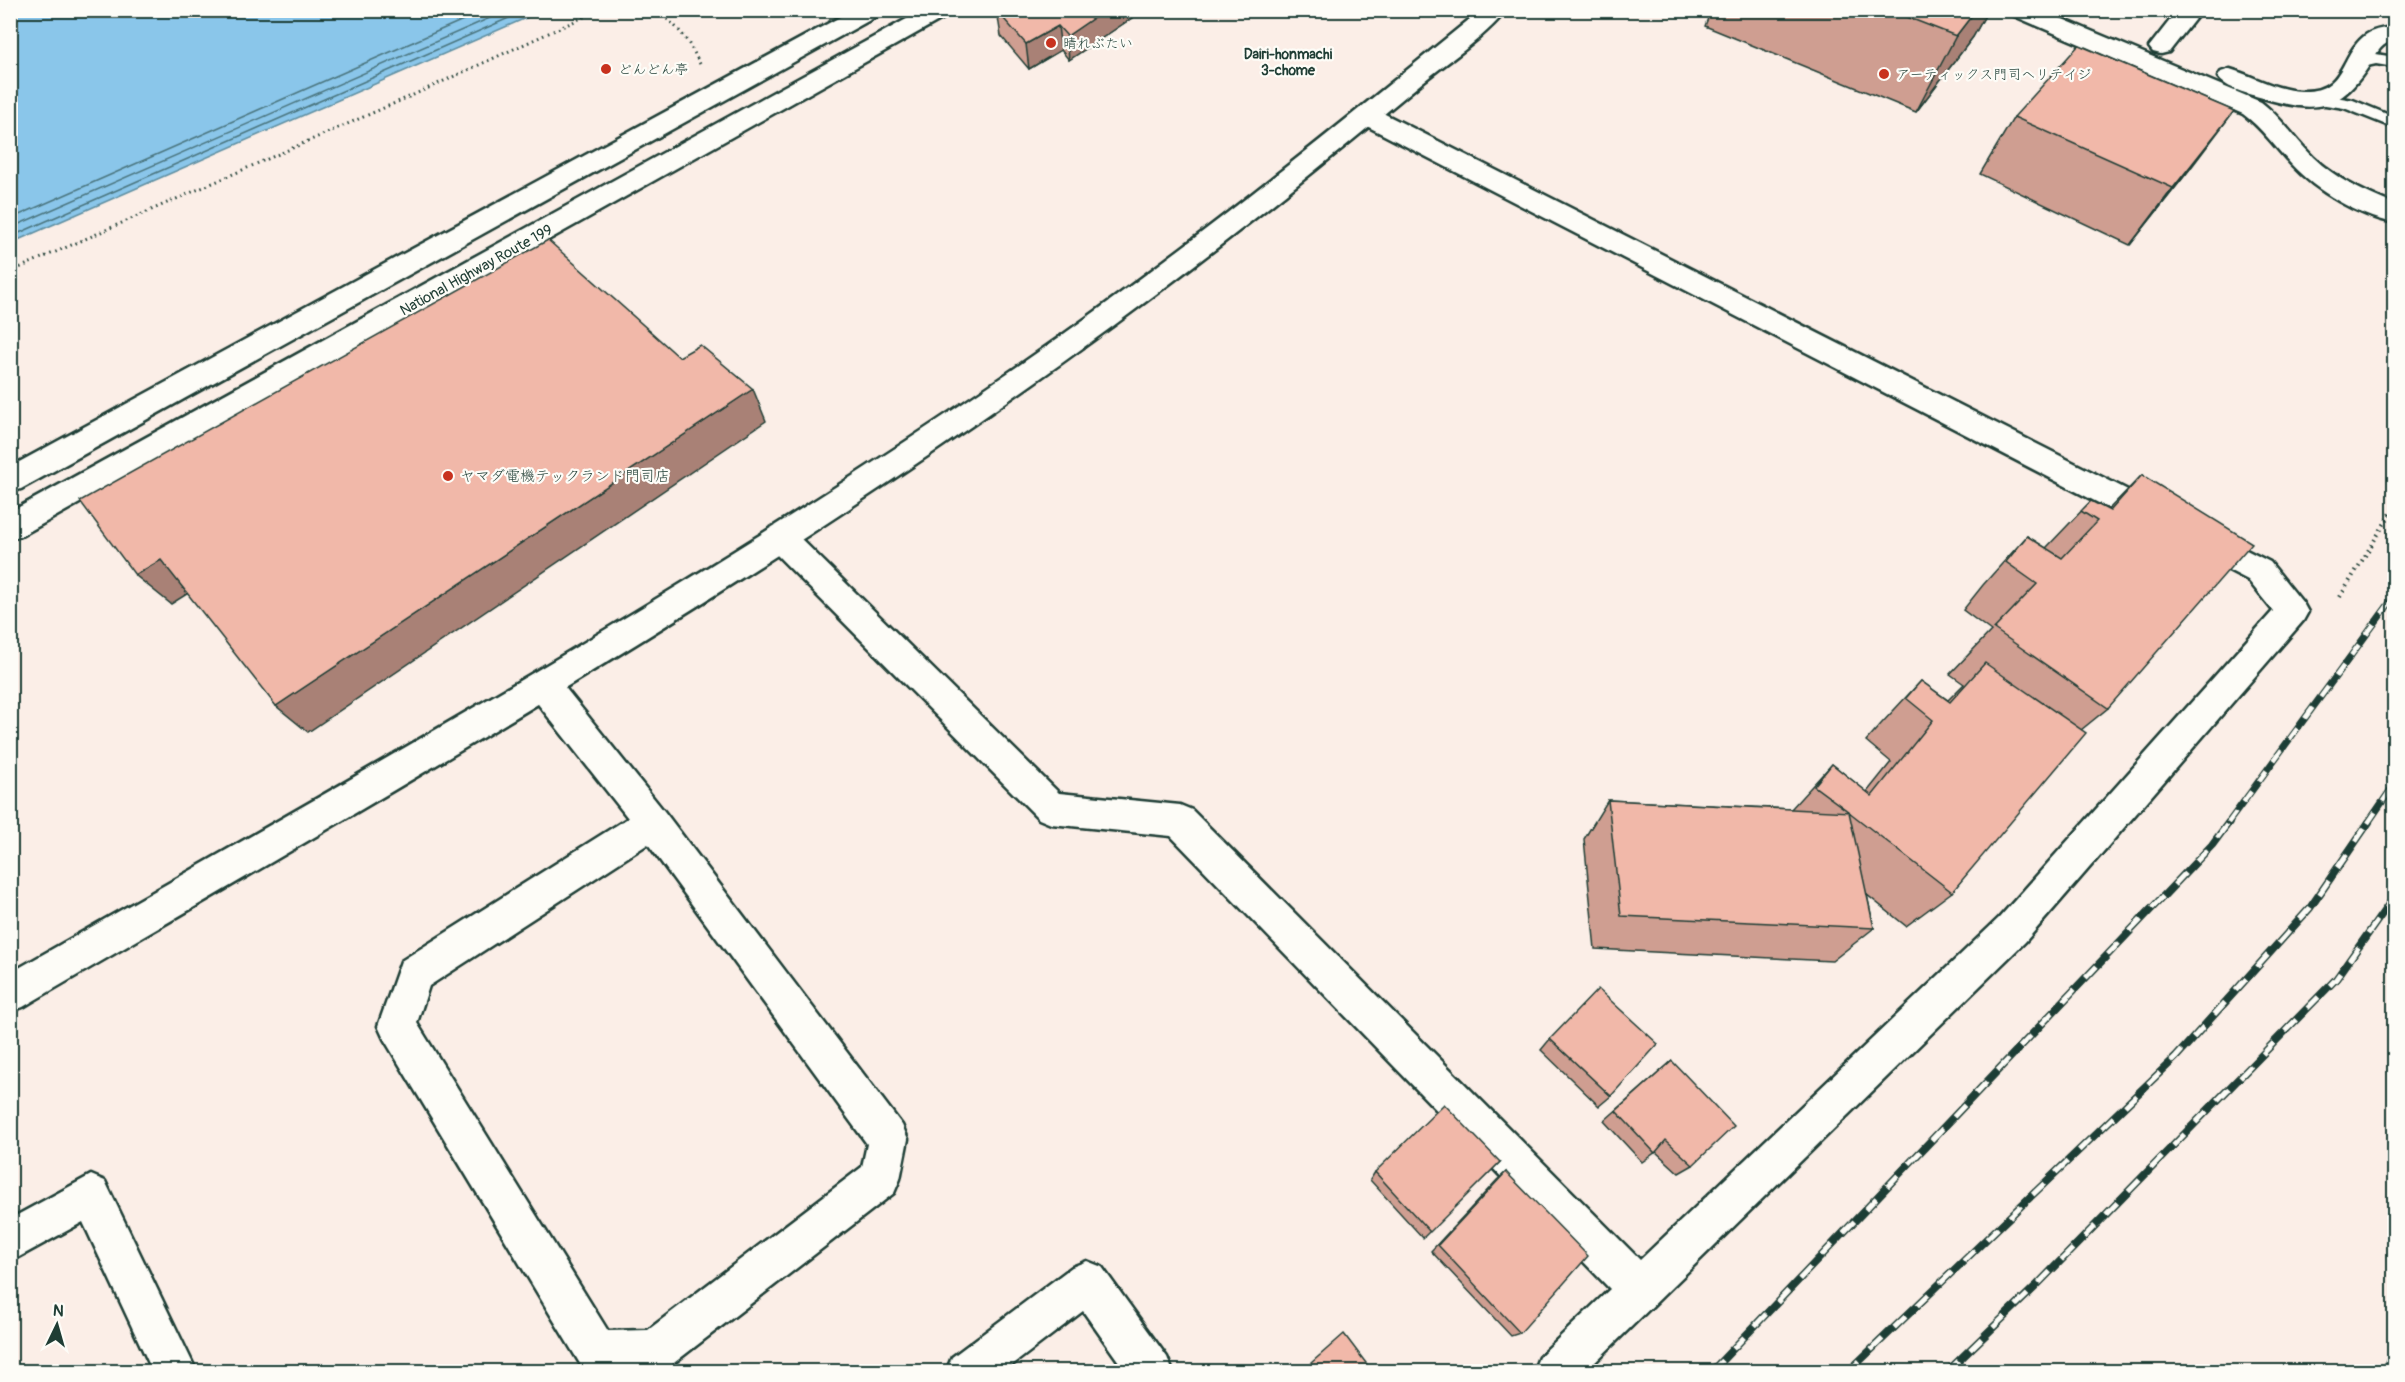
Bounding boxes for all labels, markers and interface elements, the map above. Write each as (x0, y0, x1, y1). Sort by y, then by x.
place label: 晴れぶたい (1063, 35, 1133, 52)
marker: 晴れぶたい (1044, 36, 1058, 50)
district label: Dairi-honmachi 3-chome (1244, 46, 1333, 79)
place label: どんどん亭 (618, 61, 689, 78)
marker: どんどん亭 (599, 62, 613, 76)
place label: アーティックス門司ヘリテイジ (1896, 66, 2091, 83)
marker: アーティックス門司ヘリテイジ (1877, 67, 1891, 81)
street label: National Highway Route 199 (397, 221, 556, 320)
place label: ヤマダ電機テックランド門司店 (460, 467, 670, 486)
marker: ヤマダ電機テックランド門司店 (441, 469, 455, 483)
north arrow (27, 1295, 87, 1355)
text: N (52, 1301, 65, 1322)

